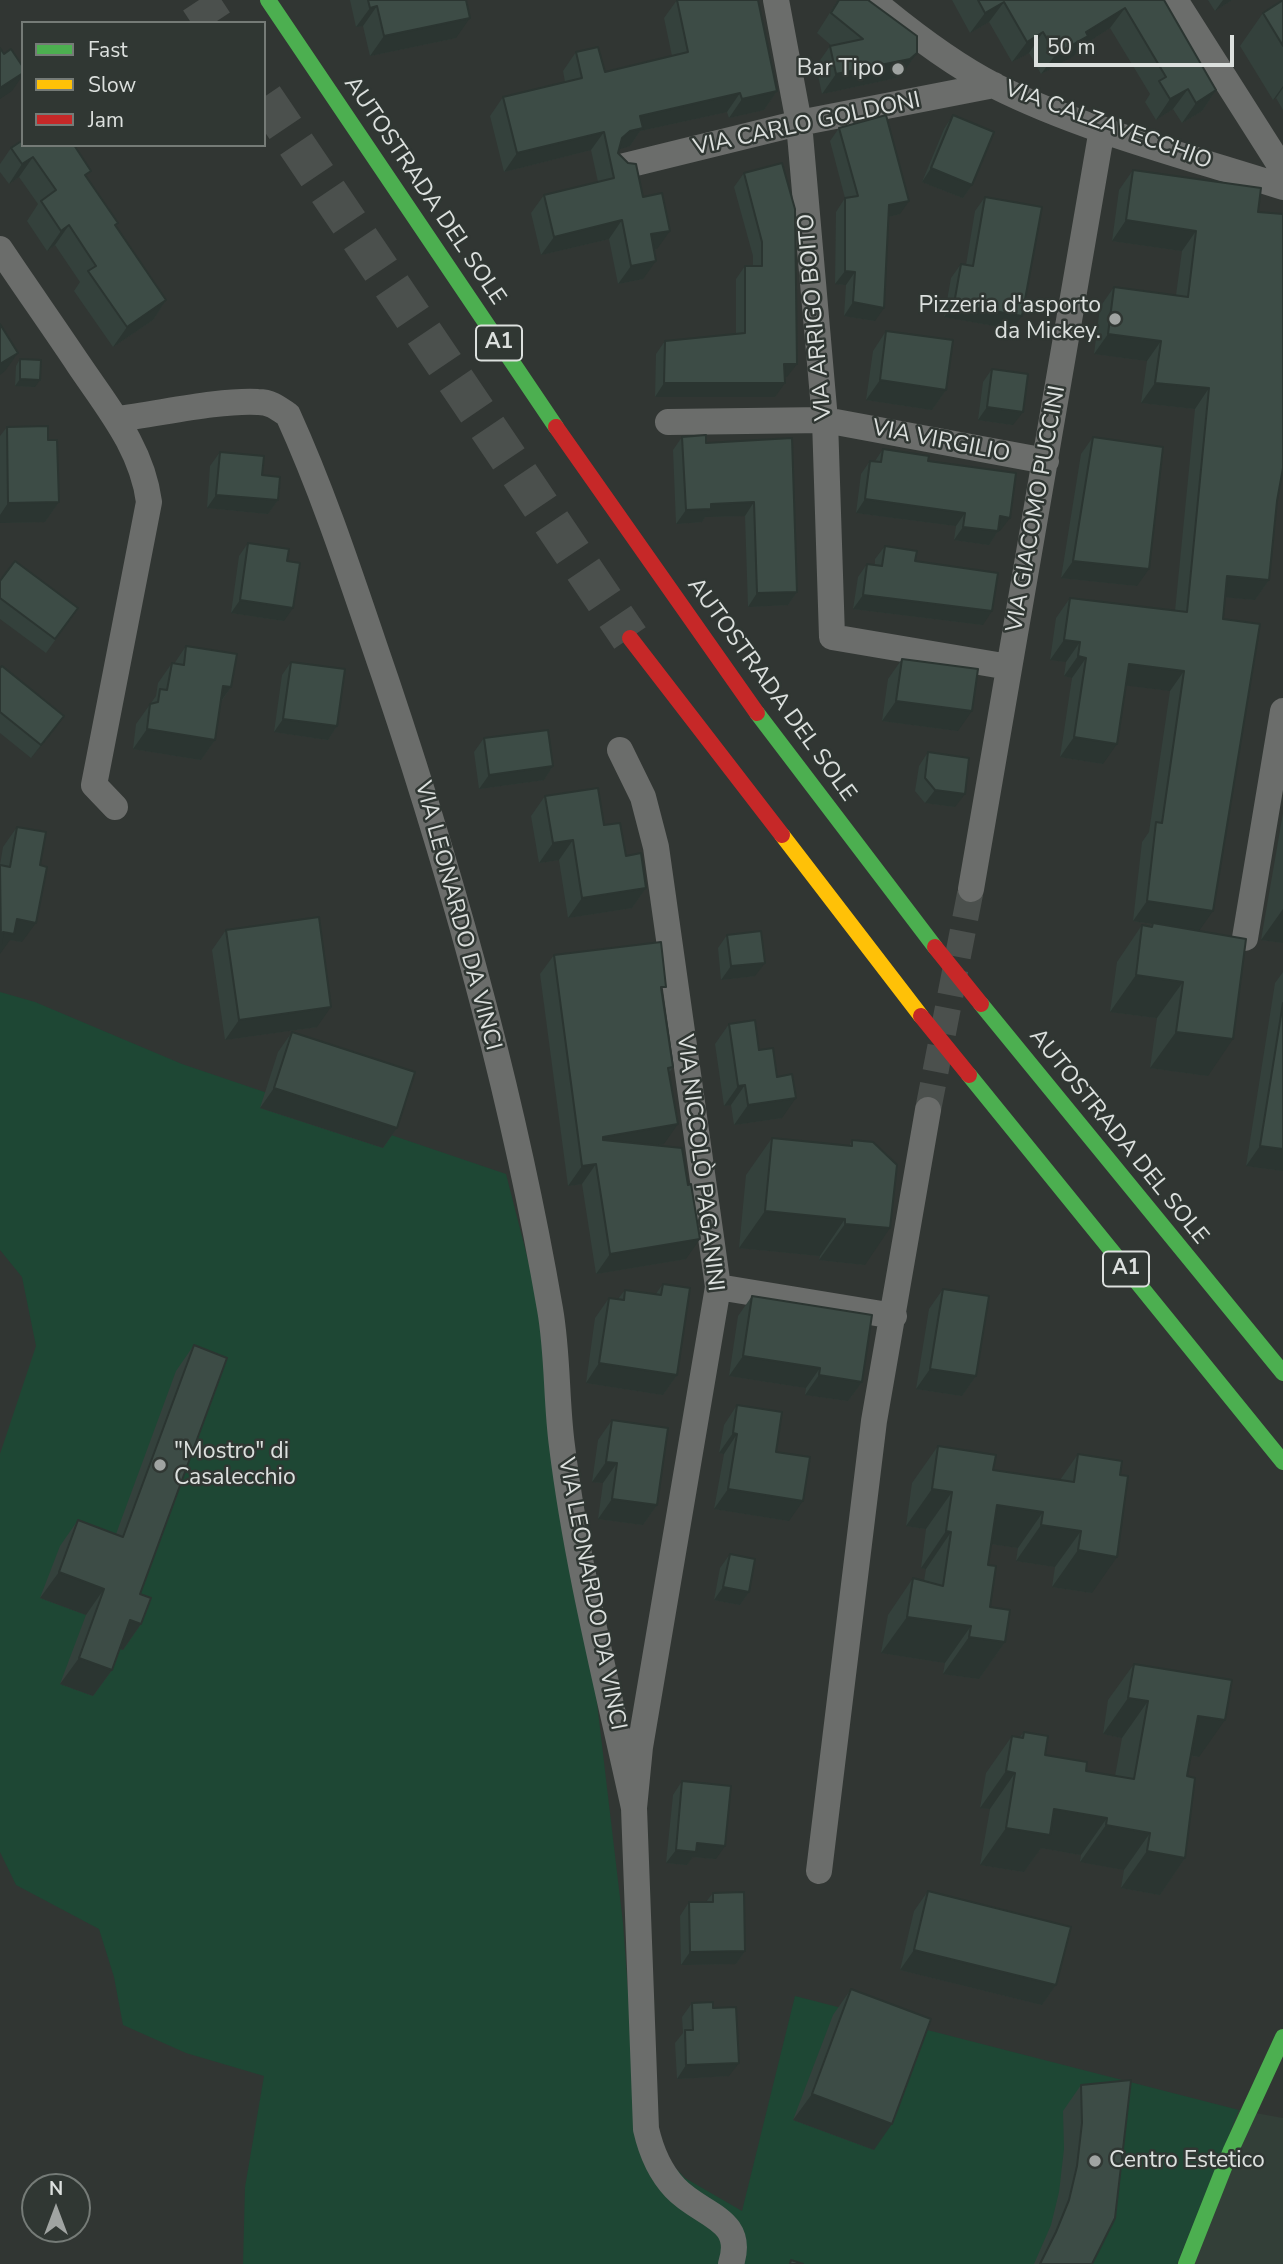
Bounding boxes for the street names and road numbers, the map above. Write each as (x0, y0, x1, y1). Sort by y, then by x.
street label: AUTOSTRADA DEL SOLE (337, 72, 511, 310)
street label: VIA CALZAVECCHIO (1001, 76, 1215, 176)
street label: VIA CARLO GOLDONI (691, 87, 923, 163)
street label: VIA ARRIGO BOITO (793, 212, 839, 422)
road number: A1 (476, 326, 522, 360)
street label: VIA GIACOMO PUCCINI (1002, 384, 1072, 634)
street label: VIA VIRGILIO (870, 415, 1012, 469)
street label: AUTOSTRADA DEL SOLE (681, 573, 861, 807)
street label: VIA LEONARDO DA VINCI (408, 779, 506, 1053)
street label: AUTOSTRADA DEL SOLE (1022, 1024, 1214, 1250)
street label: VIA NICCOLÒ PAGANINI (670, 1033, 728, 1293)
road number: A1 (1103, 1252, 1149, 1286)
street label: VIA LEONARDO DA VINCI (551, 1455, 631, 1733)

